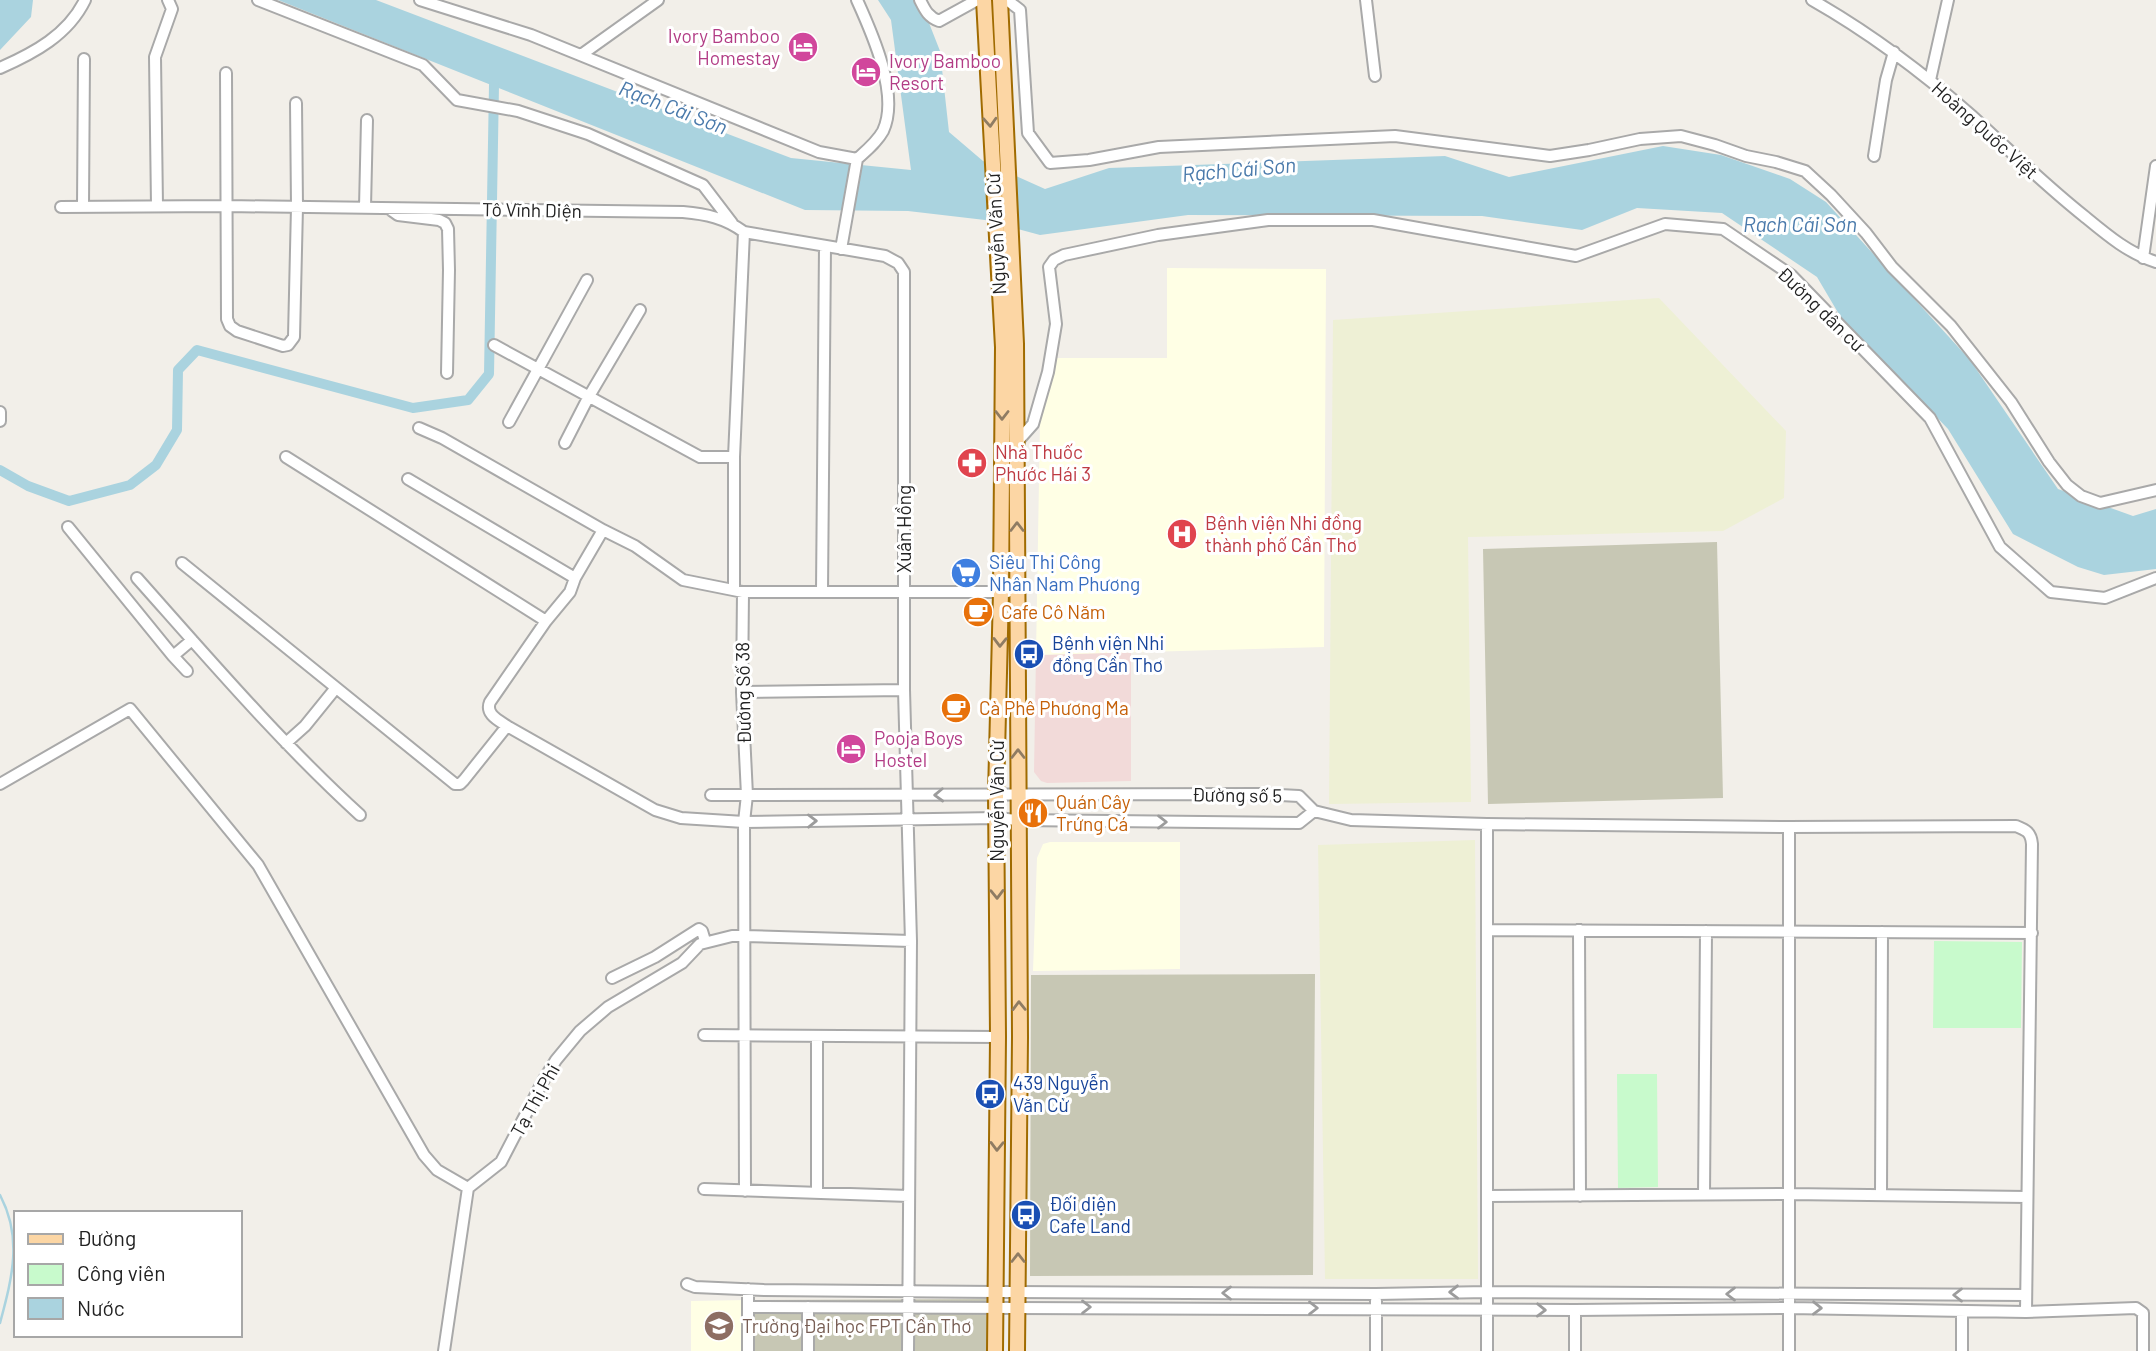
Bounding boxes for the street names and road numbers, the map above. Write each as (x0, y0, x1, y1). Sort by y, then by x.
street label: Hoàng Quốc Việt (1928, 76, 2043, 183)
street label: Nguyễn Văn Cừ (981, 172, 1010, 295)
street label: Tô Vĩnh Diện (482, 197, 582, 222)
street label: Đường dân cư (1773, 262, 1870, 356)
street label: Xuân Hồng (892, 485, 915, 573)
street label: Đường Số 38 (730, 642, 755, 744)
street label: Nguyễn Văn Cừ (985, 739, 1008, 862)
street label: Đường số 5 (1192, 782, 1282, 807)
street label: Tạ Thị Phi (505, 1059, 564, 1140)

